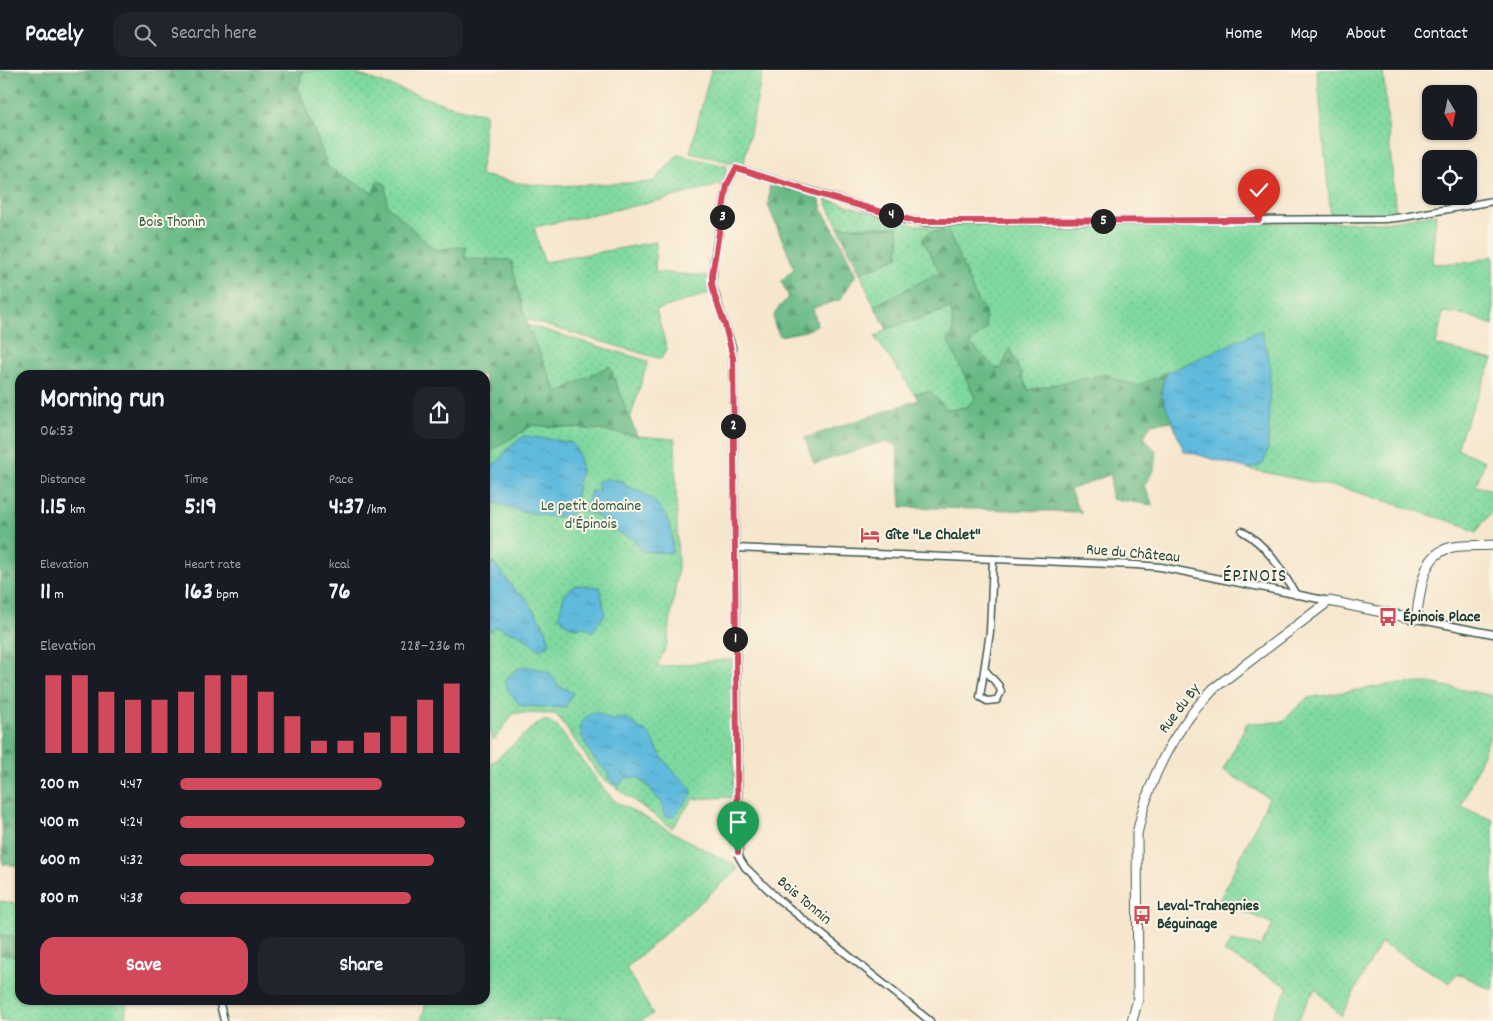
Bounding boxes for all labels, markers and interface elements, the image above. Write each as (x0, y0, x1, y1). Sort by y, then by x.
search box (113, 12, 463, 57)
text: Pacely (25, 18, 83, 52)
icon: search (131, 21, 159, 49)
text: Search here (171, 21, 257, 48)
text: Home (1225, 22, 1262, 47)
text: Map (1290, 22, 1318, 47)
text: About (1346, 22, 1386, 47)
text: Contact (1414, 22, 1468, 47)
north arrow (1422, 85, 1478, 140)
map controls (1422, 85, 1477, 205)
button: locate (1422, 150, 1477, 205)
pin (1238, 169, 1280, 220)
icon: check (1245, 176, 1273, 204)
pin: 4 (878, 202, 904, 228)
pin: 3 (710, 204, 734, 230)
text: 4 (889, 205, 894, 225)
text: 3 (719, 207, 726, 227)
pin: 5 (1090, 208, 1116, 234)
park label: Bois Thonin (139, 211, 205, 234)
text: 5 (1100, 211, 1107, 231)
text: Morning run (40, 381, 164, 421)
button: share (413, 387, 465, 439)
pin: 2 (720, 414, 746, 438)
text: 2 (730, 416, 737, 436)
text: 06:53 (40, 420, 74, 443)
text: Distance (40, 470, 86, 490)
text: Time (184, 470, 208, 490)
text: Pace (329, 470, 353, 490)
text: 1.15 (40, 490, 67, 526)
text: 5:19 (184, 490, 217, 526)
text: 4:37 (329, 490, 364, 526)
park label: Le petit domaine d'Épinois (541, 495, 641, 536)
text: km (67, 500, 85, 520)
text: /km (364, 500, 386, 520)
hotel icon: Gîte "Le Chalet" (859, 524, 881, 546)
place label: Gîte "Le Chalet" (885, 524, 981, 547)
street label: Rue du Château (1085, 538, 1181, 570)
text: Elevation (40, 555, 89, 575)
text: Heart rate (184, 555, 241, 575)
text: kcal (329, 555, 350, 575)
district label: ÉPINOIS (1223, 564, 1287, 591)
text: 11 (40, 575, 51, 611)
text: 163 (184, 575, 213, 611)
text: 76 (329, 575, 350, 611)
text: m (51, 585, 64, 605)
text: bpm (213, 585, 239, 605)
bus stop icon: Épinois Place (1377, 606, 1399, 628)
place label: Épinois Place (1403, 606, 1480, 629)
pin: 1 (722, 626, 748, 652)
text: 1 (734, 629, 737, 649)
text: Elevation (40, 635, 96, 658)
text: 228–236 m (400, 635, 465, 658)
street label: Rue du By (1154, 679, 1207, 739)
text: 200 m (40, 773, 79, 796)
text: 4:47 (120, 773, 142, 796)
pin (717, 801, 759, 852)
icon: arrive (724, 808, 752, 836)
text: 400 m (40, 811, 79, 834)
text: 4:24 (120, 811, 143, 834)
text: 600 m (40, 849, 80, 872)
text: 4:32 (120, 849, 143, 872)
street label: Bois Tonnin (772, 871, 836, 931)
text: 800 m (40, 887, 79, 910)
text: 4:38 (120, 887, 143, 910)
place label: Leval-Trahegnies Béguinage (1157, 895, 1260, 936)
bus stop icon: Leval-Trahegnies Béguinage (1131, 904, 1153, 926)
button: Save (40, 937, 248, 995)
button: Share (258, 937, 465, 995)

